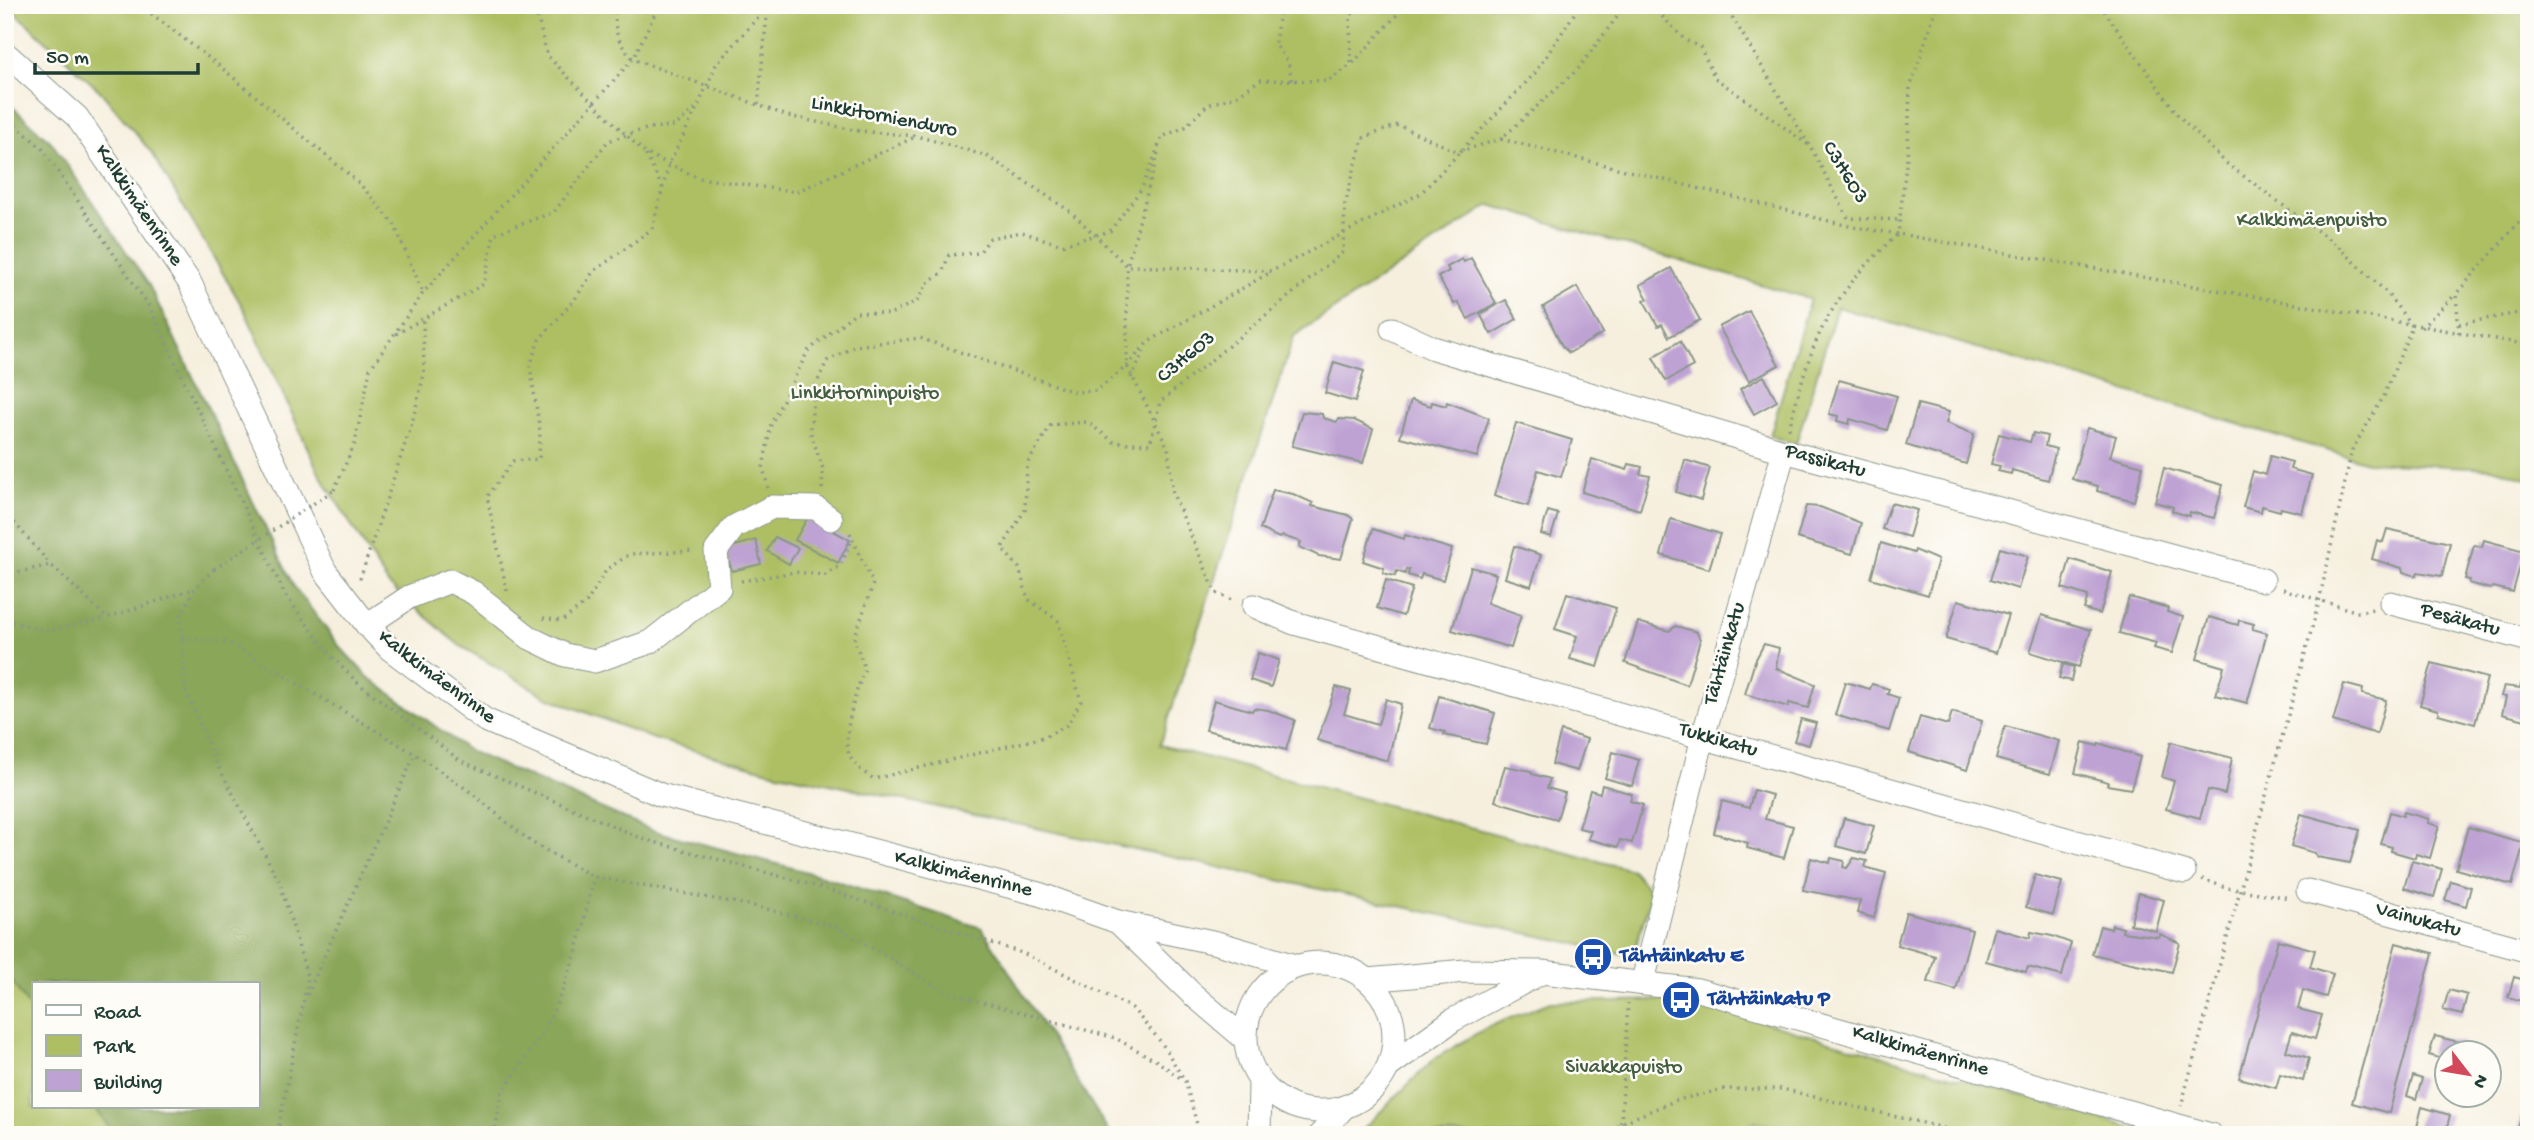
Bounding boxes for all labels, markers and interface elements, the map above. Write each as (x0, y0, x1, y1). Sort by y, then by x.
scale bar (35, 32, 198, 76)
text: 50 m (46, 47, 89, 72)
street label: Linkkitornienduro (809, 92, 959, 144)
street label: C3H6O3 (1815, 137, 1873, 209)
street label: Kalkkimäenrinne (88, 140, 189, 273)
park label: Kalkkimäenpuisto (2237, 209, 2387, 234)
street label: C3H6O3 (1153, 326, 1221, 390)
park label: Linkkitorninpuisto (791, 382, 940, 407)
street label: Passikatu (1781, 439, 1868, 485)
street label: Pesäkatu (2417, 598, 2503, 644)
street label: Tähtäinkatu (1699, 600, 1753, 709)
street label: Kalkkimäenrinne (372, 625, 501, 731)
street label: Tukkikatu (1675, 718, 1760, 764)
street label: Kalkkimäenrinne (891, 846, 1036, 904)
street label: Vainukatu (2372, 897, 2463, 944)
bus stop icon: Tähtäinkatu E (1572, 936, 1614, 978)
place label: Tähtäinkatu E (1618, 945, 1745, 970)
bus stop icon: Tähtäinkatu P (1660, 979, 1702, 1021)
legend (32, 982, 259, 1108)
place label: Tähtäinkatu P (1706, 988, 1831, 1013)
text: Road (94, 1002, 142, 1027)
street label: Kalkkimäenrinne (1849, 1021, 1992, 1084)
text: Park (93, 1036, 137, 1061)
north arrow (2432, 1038, 2502, 1108)
park label: Sivakkapuisto (1565, 1056, 1683, 1081)
text: N (2467, 1070, 2493, 1092)
text: Building (93, 1072, 163, 1097)

